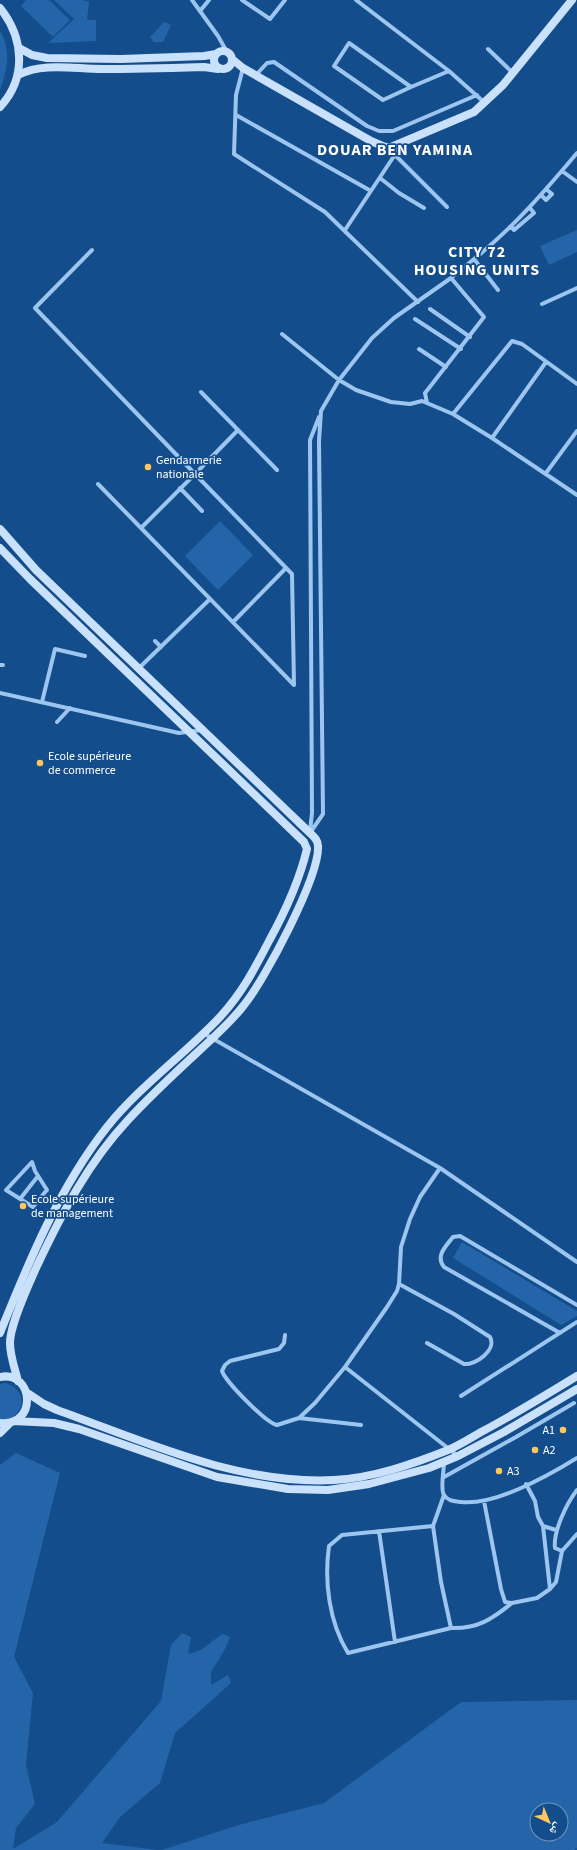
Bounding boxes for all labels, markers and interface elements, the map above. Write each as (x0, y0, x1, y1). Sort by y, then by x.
district label: DOUAR BEN YAMINA (317, 139, 473, 161)
district label: CITY 72 HOUSING UNITS (414, 241, 540, 281)
place label: Gendarmerie nationale (156, 452, 222, 483)
marker: Gendarmerie nationale (143, 462, 153, 472)
place label: Ecole supérieure de commerce (48, 748, 131, 779)
marker: Ecole supérieure de commerce (35, 758, 45, 768)
place label: Ecole supérieure de management (31, 1191, 114, 1222)
marker: Ecole supérieure de management (18, 1201, 28, 1211)
place label: A1 (543, 1422, 555, 1439)
marker: A1 (558, 1425, 568, 1435)
place label: A2 (543, 1442, 556, 1459)
marker: A2 (530, 1445, 540, 1455)
place label: A3 (507, 1463, 520, 1480)
marker: A3 (494, 1466, 504, 1476)
north arrow (529, 1802, 569, 1842)
text: ش (546, 1819, 565, 1839)

